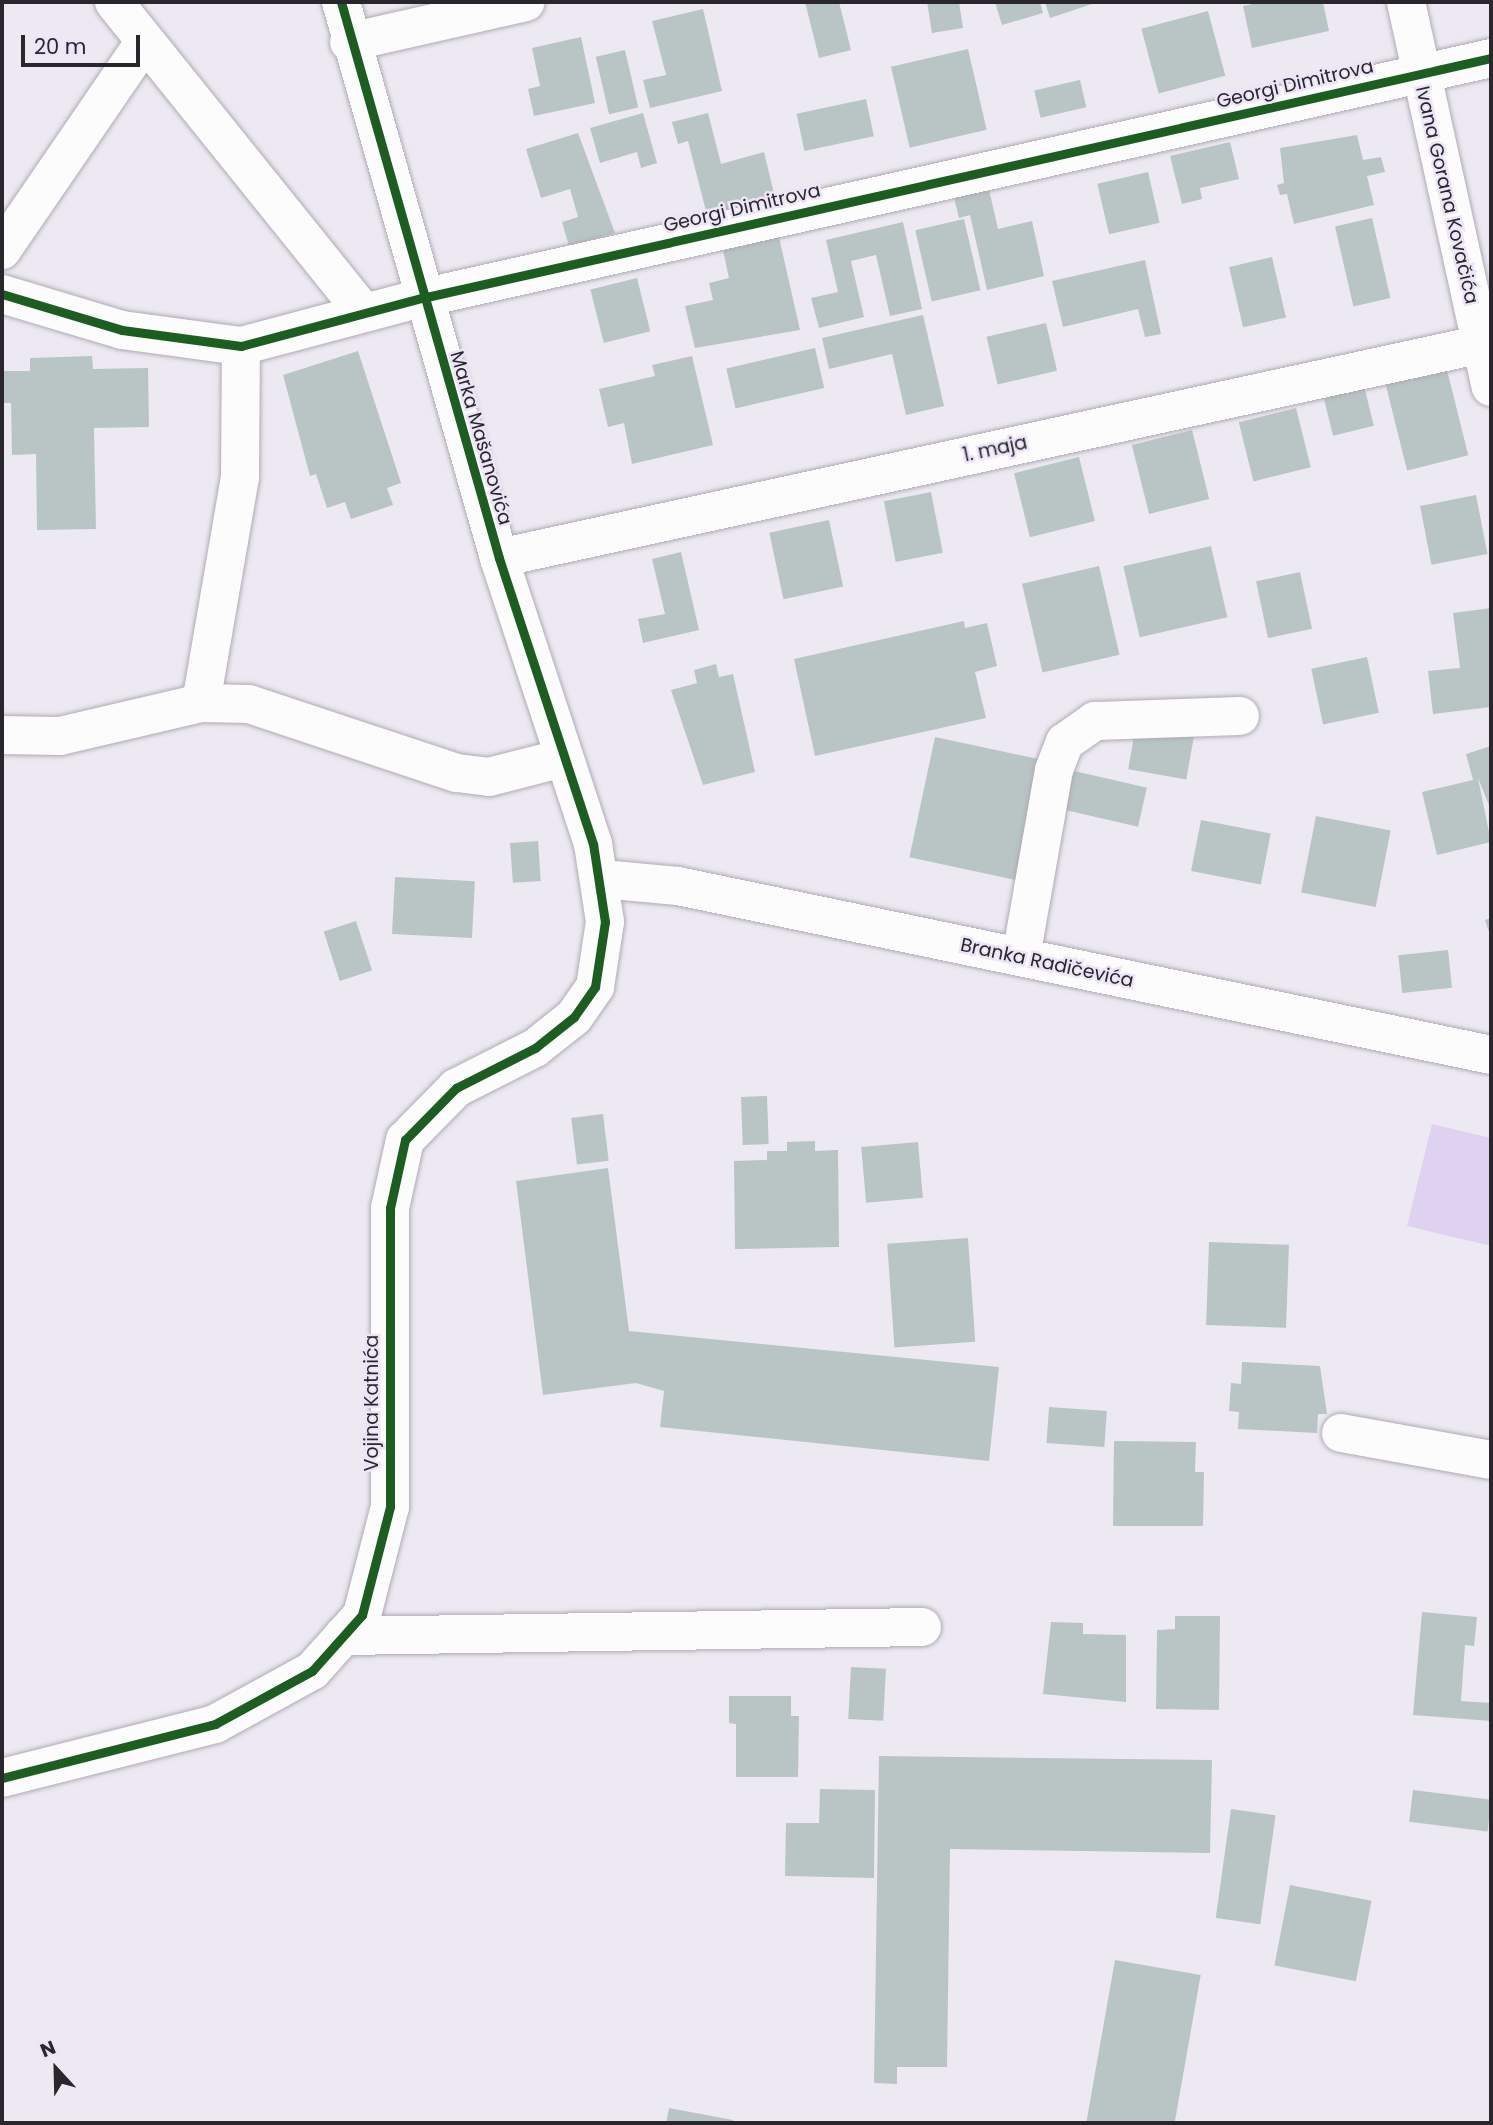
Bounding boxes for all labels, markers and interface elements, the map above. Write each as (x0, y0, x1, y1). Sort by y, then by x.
scale bar (24, 21, 144, 65)
text: 20 m (34, 32, 87, 61)
street label: Georgi Dimitrova (1214, 55, 1376, 113)
street label: Ivana Gorana Kovačića (1411, 84, 1483, 306)
street label: Georgi Dimitrova (661, 179, 823, 237)
street label: Marka Mašanovića (445, 348, 517, 528)
street label: 1. maja (961, 431, 1029, 467)
street label: Branka Radičevića (958, 934, 1136, 992)
street label: Vojina Katnića (361, 1335, 383, 1471)
north arrow (21, 2034, 91, 2104)
text: N (36, 2034, 60, 2064)

